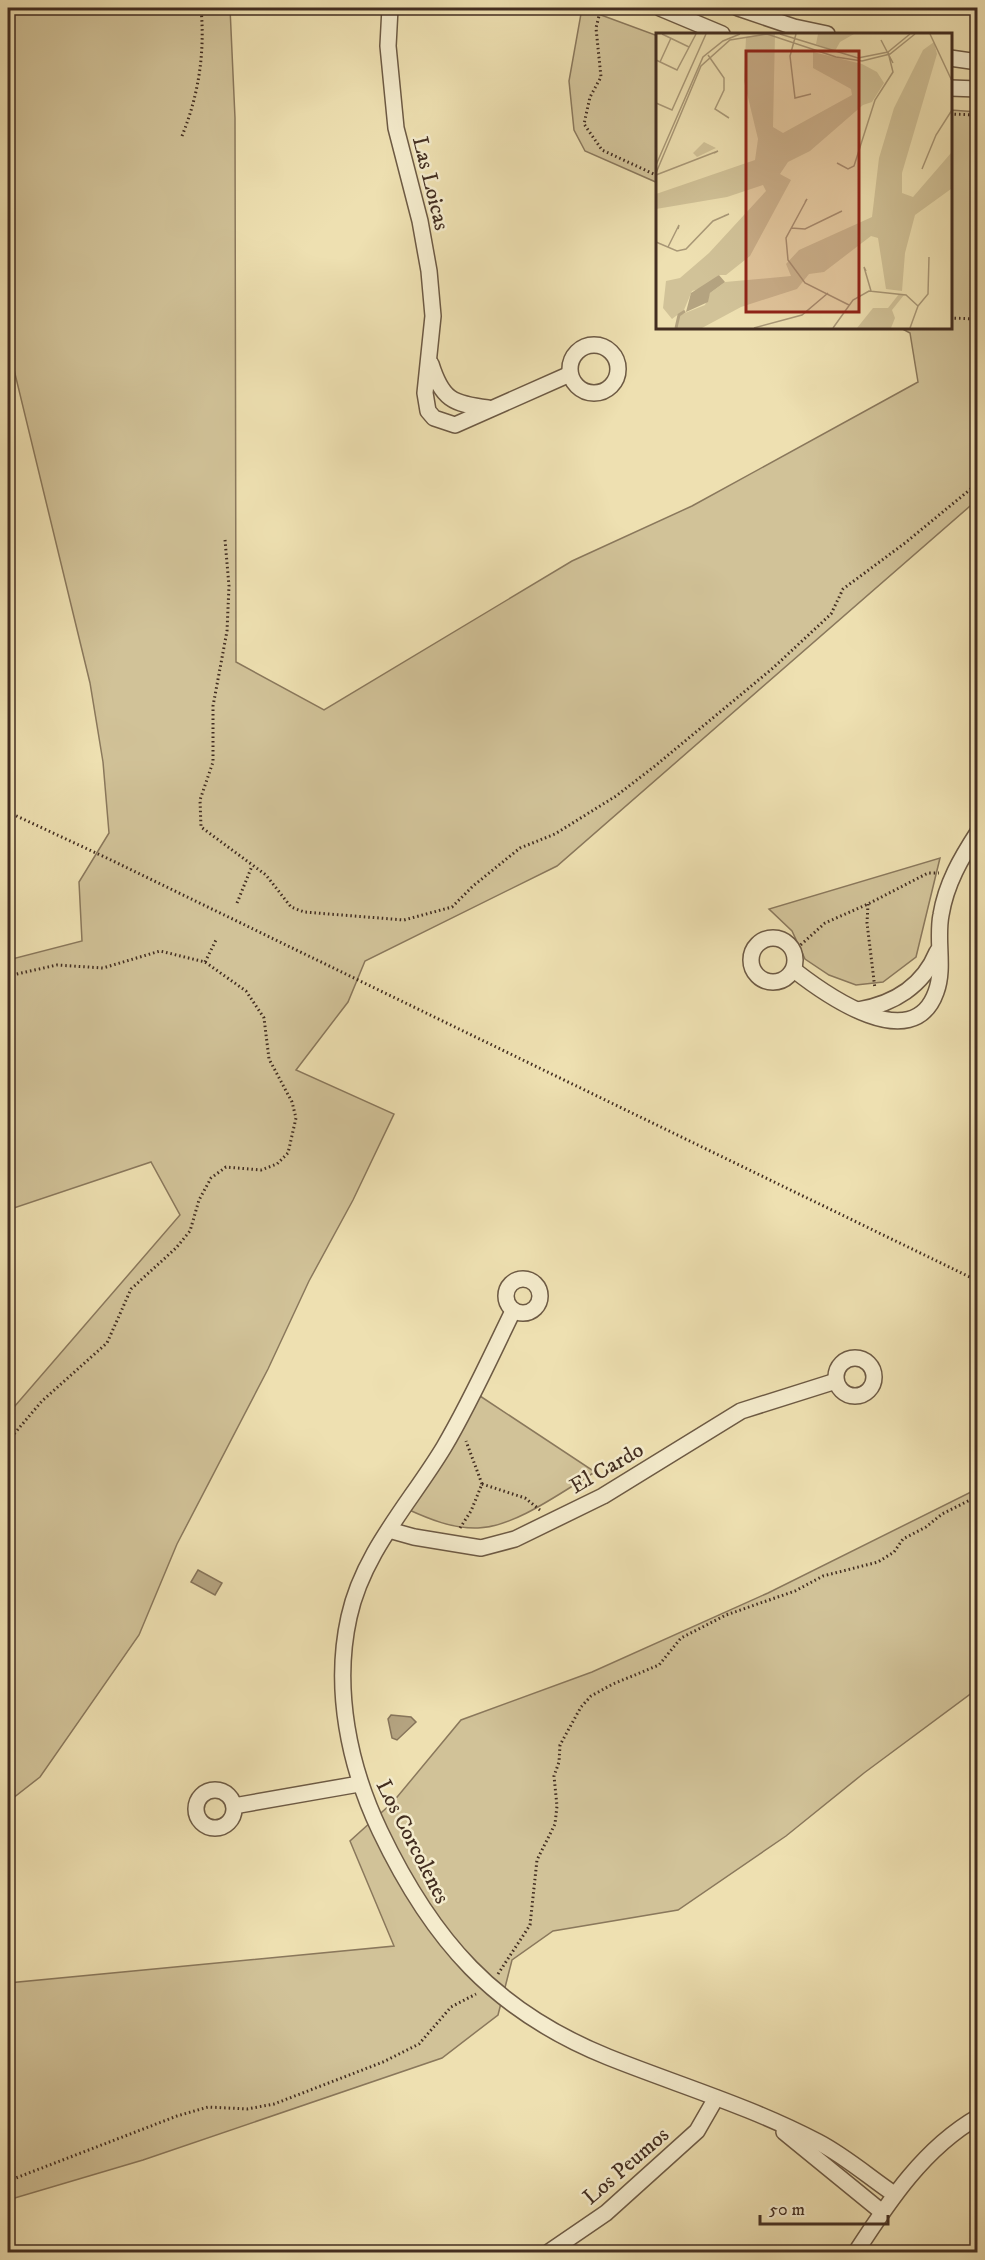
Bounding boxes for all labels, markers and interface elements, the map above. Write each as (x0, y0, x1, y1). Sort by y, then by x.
inset map (656, 33, 952, 328)
street label: Las Loicas (406, 134, 455, 233)
street label: El Cardo (565, 1436, 648, 1500)
street label: Los Corcolenes (370, 1775, 455, 1908)
street label: Los Peumos (577, 2121, 675, 2211)
scale bar (760, 2188, 888, 2226)
text: 50 m (769, 2199, 805, 2221)

